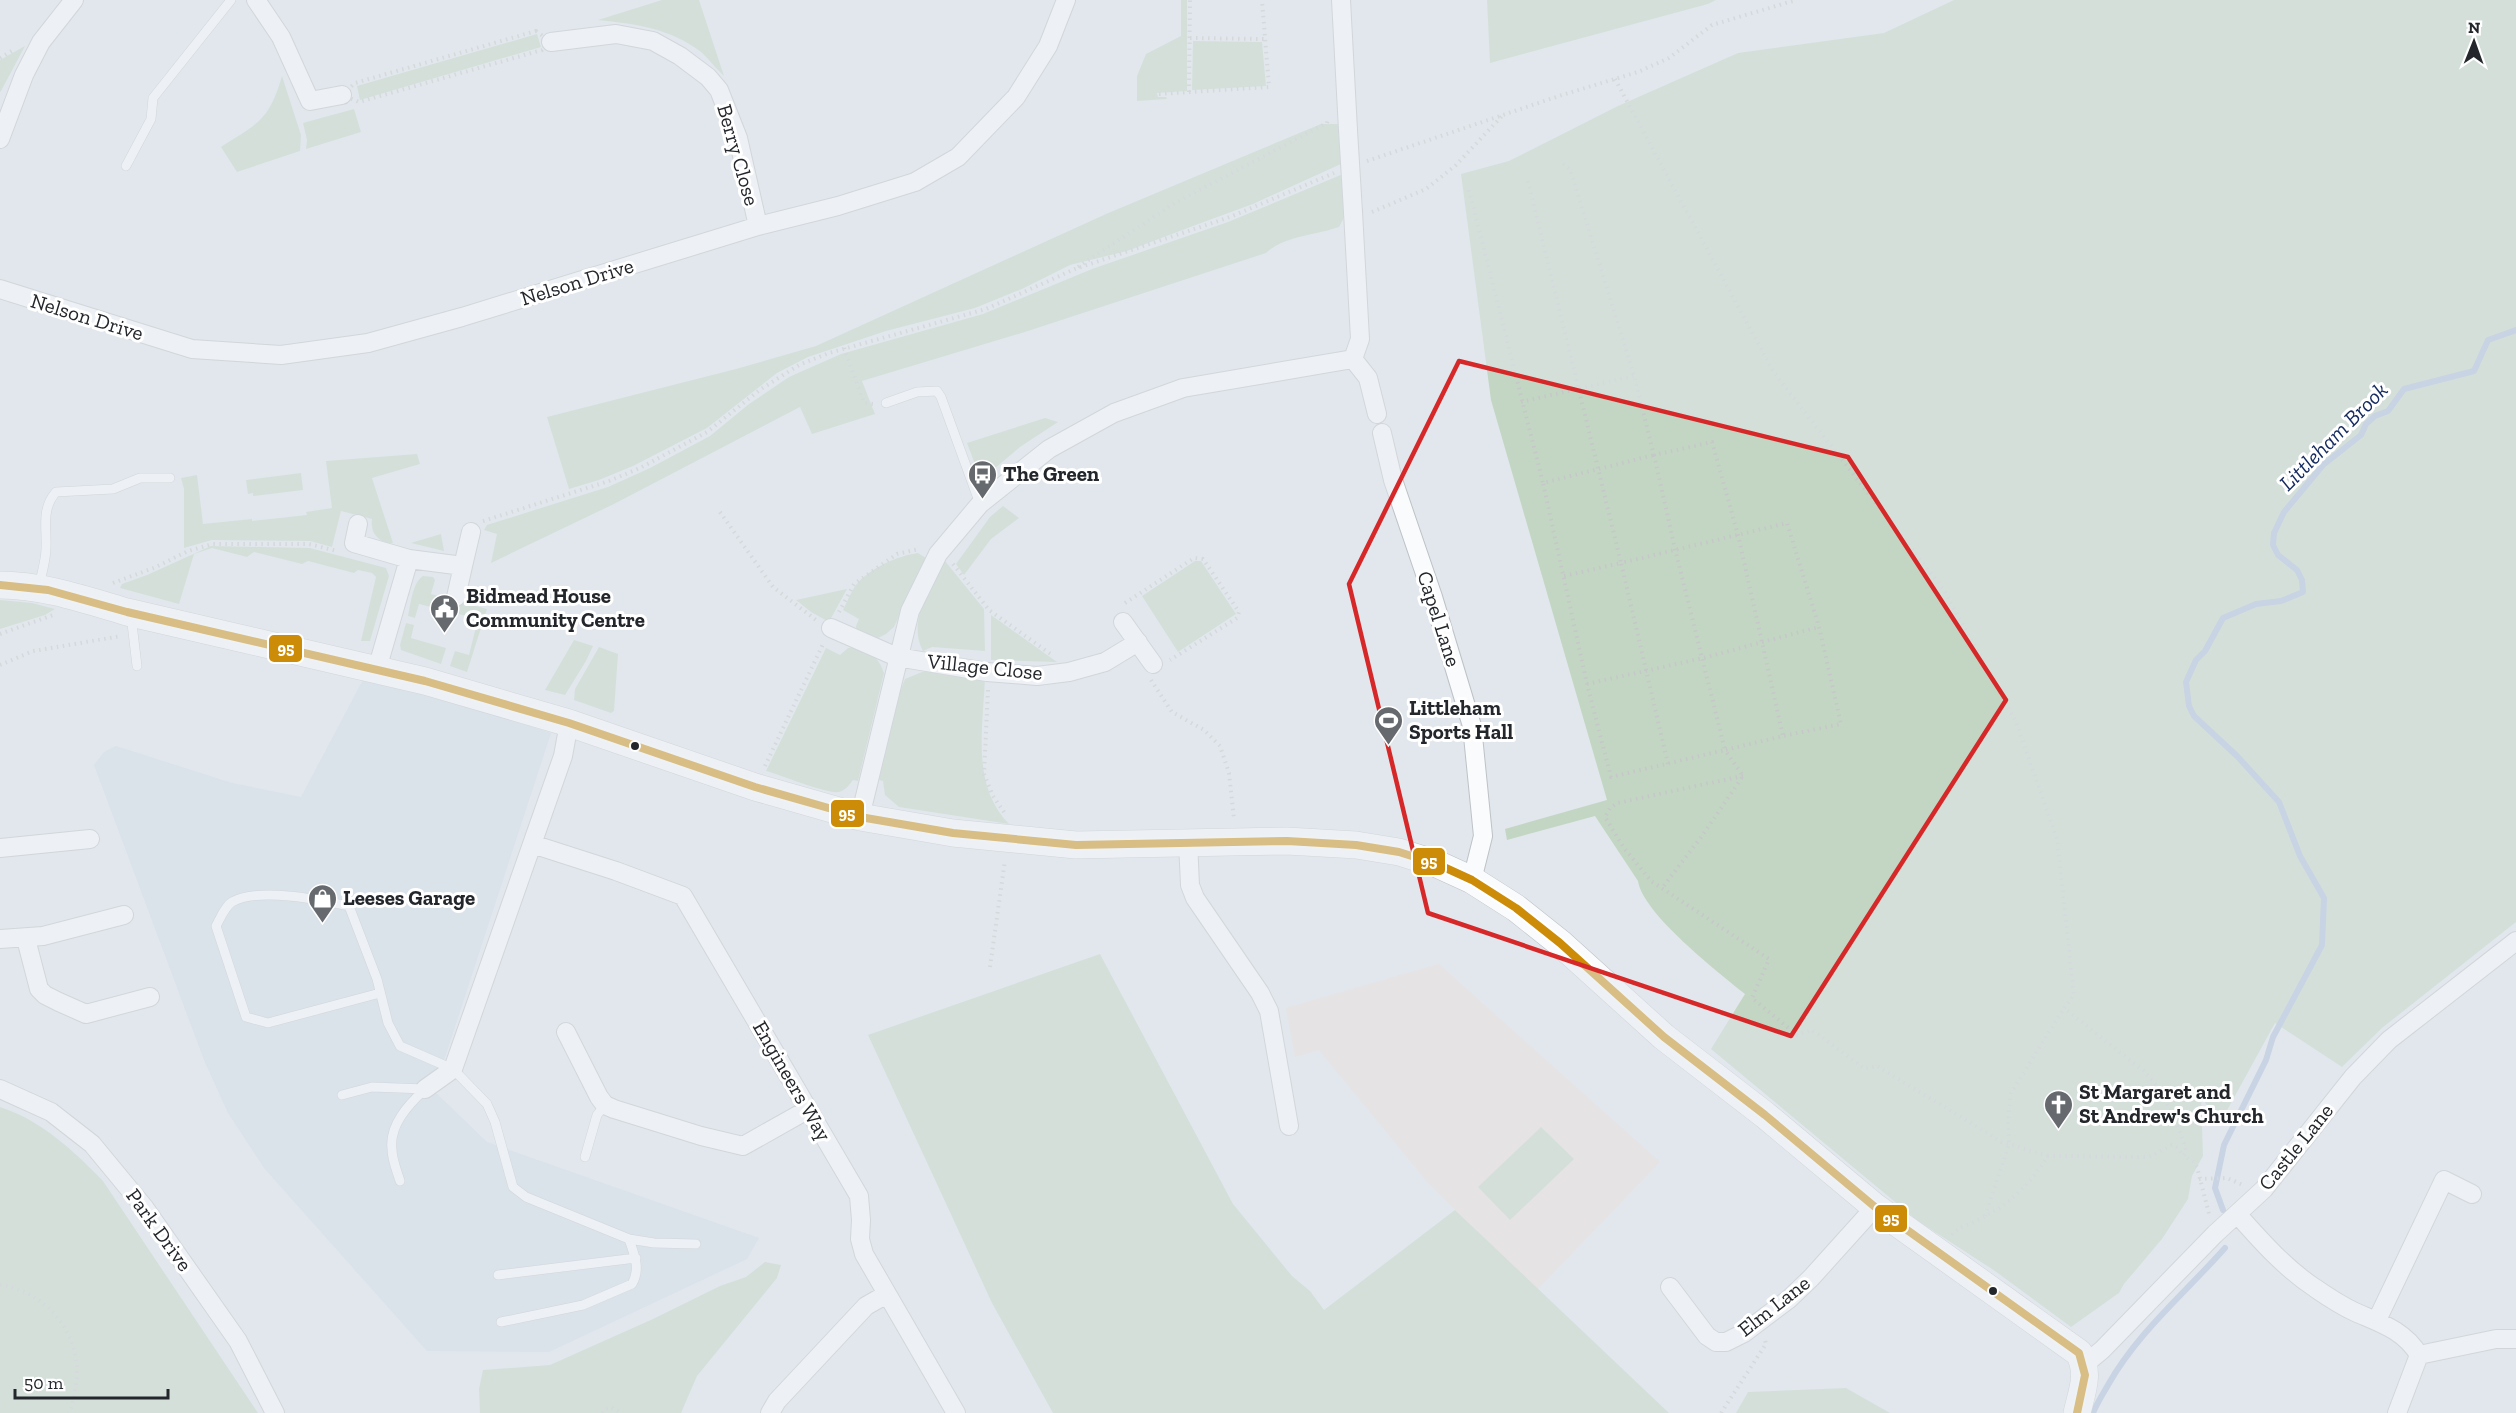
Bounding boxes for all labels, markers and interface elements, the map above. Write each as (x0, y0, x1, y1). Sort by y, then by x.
north arrow (2444, 12, 2504, 72)
text: N (2468, 18, 2481, 37)
street label: Berry Close (712, 101, 765, 209)
street label: Nelson Drive (517, 252, 636, 311)
street label: Nelson Drive (28, 288, 147, 346)
water label: Littleham Brook (2273, 376, 2393, 496)
bus stop icon: The Green (966, 458, 998, 500)
place label: The Green (1003, 461, 1100, 486)
street label: Capel Lane (1412, 568, 1467, 670)
place label: Bidmead House Community Centre (466, 583, 645, 632)
public building icon: Bidmead House Community Centre (429, 592, 461, 634)
line badge: 95 (268, 634, 303, 663)
text: 95 (278, 639, 294, 658)
street label: Village Close (925, 648, 1044, 685)
place label: Littleham Sports Hall (1409, 695, 1513, 744)
sports icon: Littleham Sports Hall (1372, 704, 1404, 746)
unlabelled marker (629, 740, 641, 752)
line badge: 95 (830, 799, 865, 828)
text: 95 (839, 804, 855, 823)
line badge: 95 (1412, 847, 1446, 876)
text: 95 (1421, 852, 1437, 871)
shop icon: Leeses Garage (306, 882, 338, 924)
place label: Leeses Garage (343, 885, 475, 910)
street label: Engineers Way (748, 1016, 837, 1146)
place label: St Margaret and St Andrew's Church (2079, 1079, 2264, 1128)
church icon: St Margaret and St Andrew's Church (2042, 1088, 2074, 1130)
street label: Castle Lane (2253, 1098, 2338, 1195)
street label: Park Drive (121, 1184, 198, 1276)
line badge: 95 (1874, 1204, 1908, 1233)
text: 95 (1883, 1209, 1899, 1228)
street label: Elm Lane (1733, 1270, 1815, 1341)
unlabelled marker (1987, 1285, 1999, 1297)
scale bar (15, 1362, 168, 1400)
text: 50 m (24, 1372, 64, 1394)

